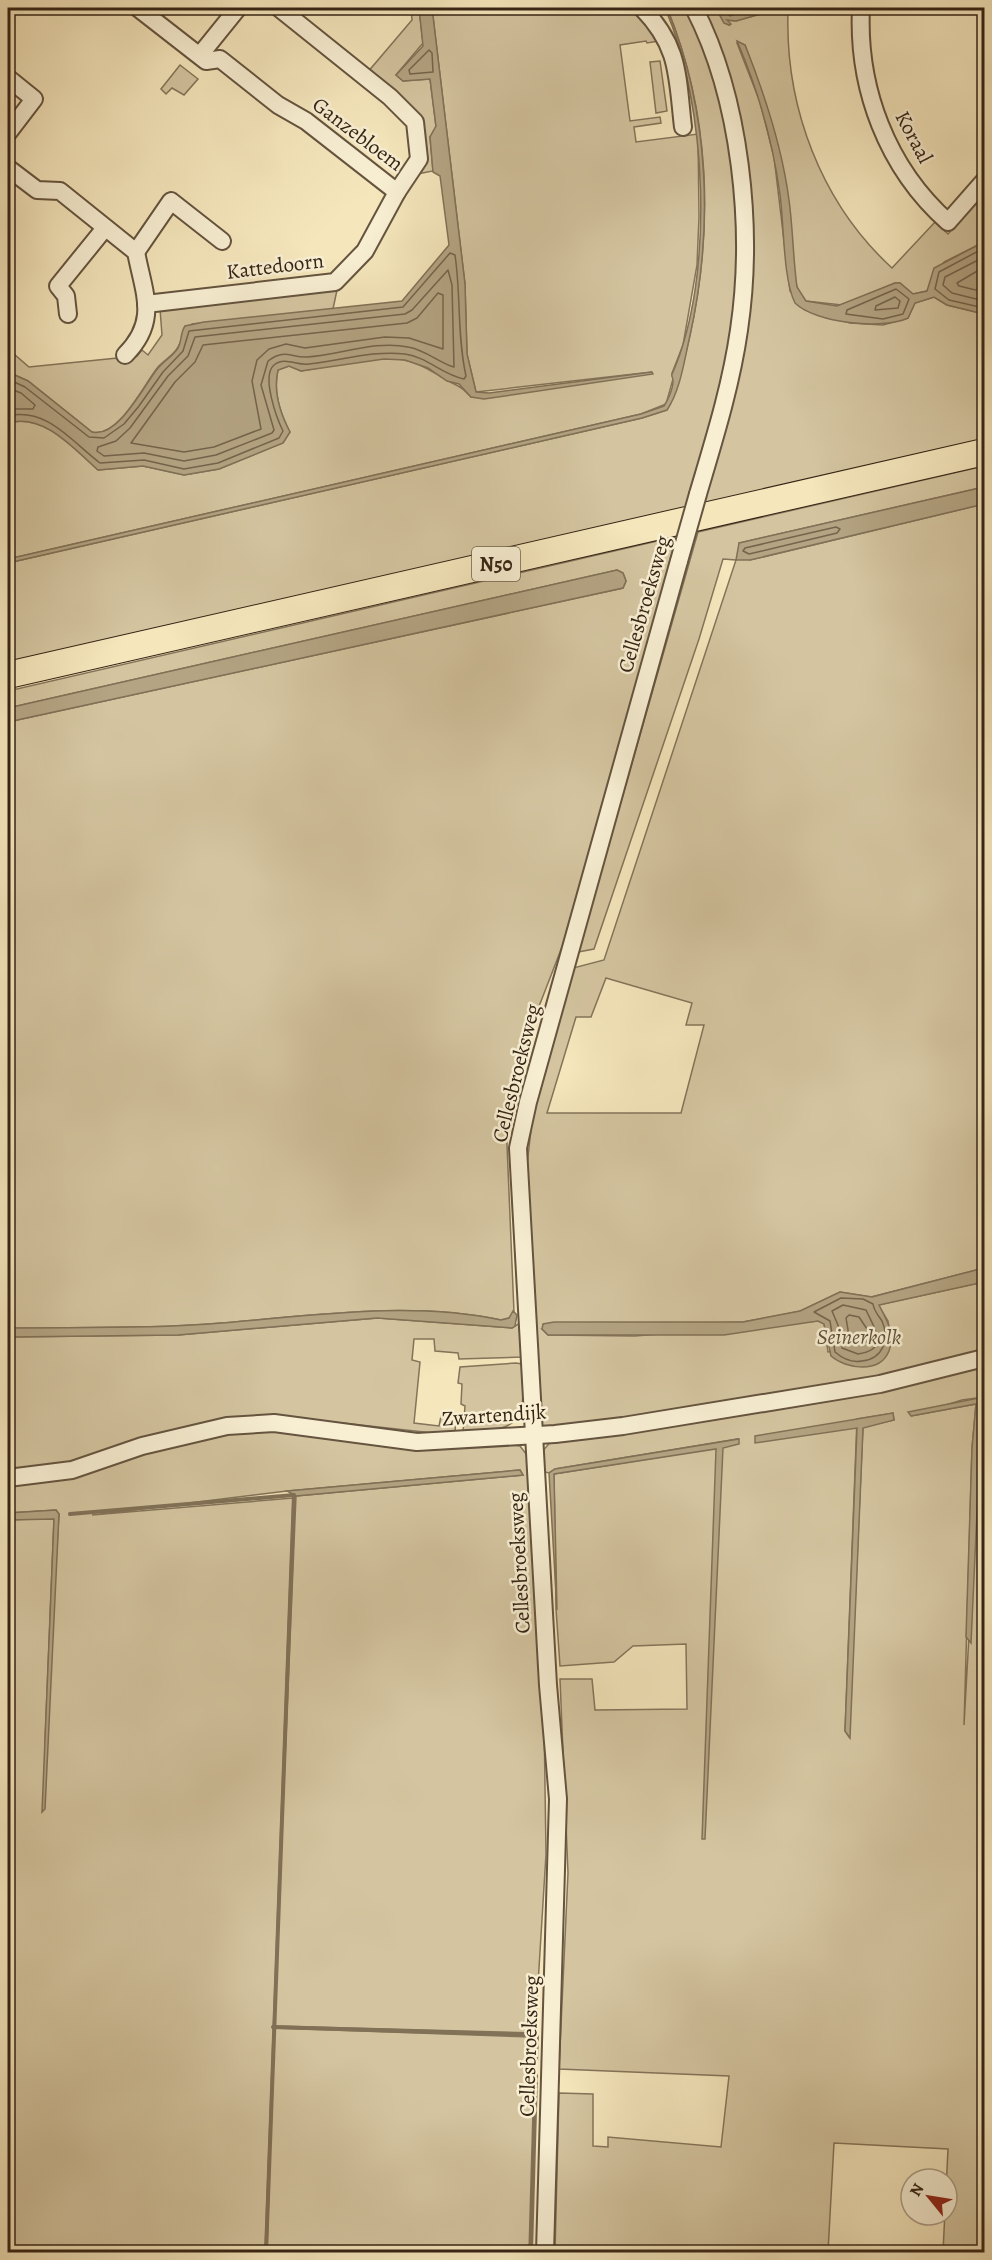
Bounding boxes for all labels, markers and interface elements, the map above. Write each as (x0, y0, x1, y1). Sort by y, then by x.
street label: Ganzebloem (307, 91, 409, 177)
street label: Koraal (889, 106, 939, 168)
street label: Kattedoorn (225, 246, 325, 286)
street label: Cellesbroeksweg (611, 532, 677, 676)
road number: N50 (472, 547, 520, 581)
street label: Cellesbroeksweg (485, 1000, 547, 1145)
water label: Seinerkolk (817, 1322, 901, 1352)
street label: Zwartendijk (441, 1397, 548, 1433)
street label: Cellesbroeksweg (501, 1491, 537, 1634)
street label: Cellesbroeksweg (513, 1974, 545, 2117)
north arrow (899, 2167, 959, 2227)
text: N (904, 2179, 929, 2201)

